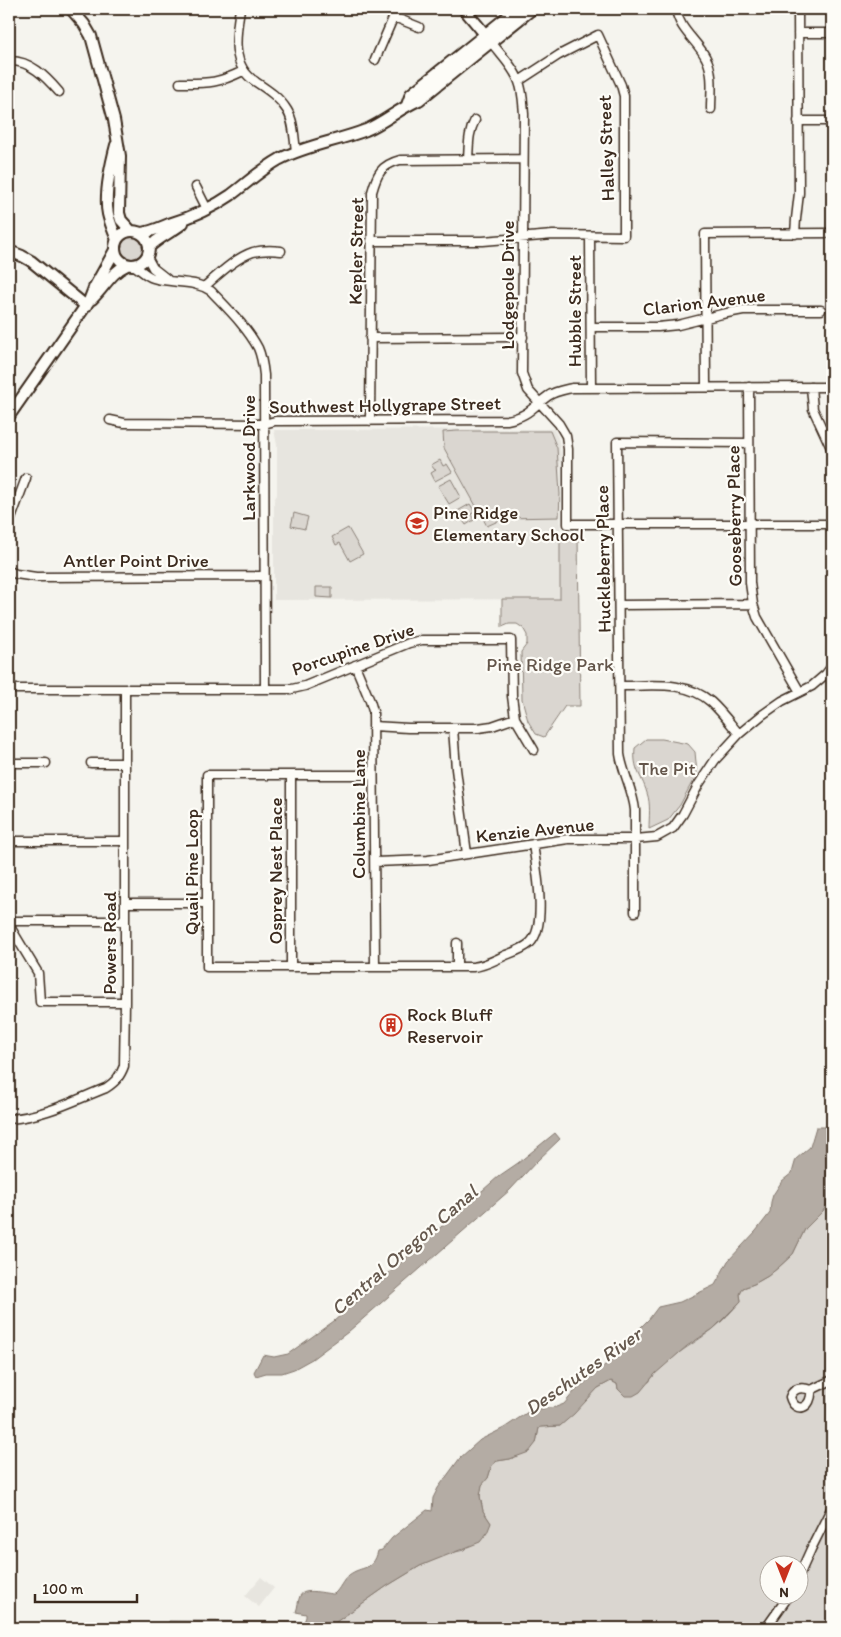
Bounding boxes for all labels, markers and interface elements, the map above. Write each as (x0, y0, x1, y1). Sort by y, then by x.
street label: Halley Street (593, 94, 619, 202)
street label: Kepler Street (344, 197, 368, 305)
street label: Lodgepole Drive (496, 220, 519, 350)
street label: Hubble Street (563, 255, 586, 367)
street label: Clarion Avenue (641, 283, 767, 321)
street label: Southwest Hollygrape Street (269, 391, 501, 419)
street label: Larkwood Drive (237, 395, 260, 521)
street label: Gooseberry Place (721, 445, 747, 587)
street label: Huckleberry Place (590, 485, 616, 633)
place label: Pine Ridge Elementary School (433, 501, 585, 546)
school or university icon: Pine Ridge Elementary School (405, 511, 429, 535)
street label: Antler Point Drive (63, 549, 209, 572)
street label: Porcupine Drive (289, 617, 417, 681)
park label: Pine Ridge Park (486, 653, 614, 676)
street label: Columbine Lane (347, 749, 370, 879)
park label: The Pit (638, 757, 696, 780)
street label: Osprey Nest Place (264, 798, 287, 944)
street label: Quail Pine Loop (180, 809, 203, 935)
street label: Kenzie Avenue (475, 812, 595, 848)
street label: Powers Road (98, 891, 121, 995)
place label: Rock Bluff Reservoir (407, 1003, 493, 1048)
building icon: Rock Bluff Reservoir (379, 1013, 403, 1037)
water label: Central Oregon Canal (326, 1179, 483, 1320)
water label: Deschutes River (520, 1321, 648, 1420)
north arrow (758, 1554, 808, 1604)
scale bar (35, 1572, 138, 1604)
text: 100 m (42, 1580, 84, 1598)
text: N (779, 1584, 789, 1601)

